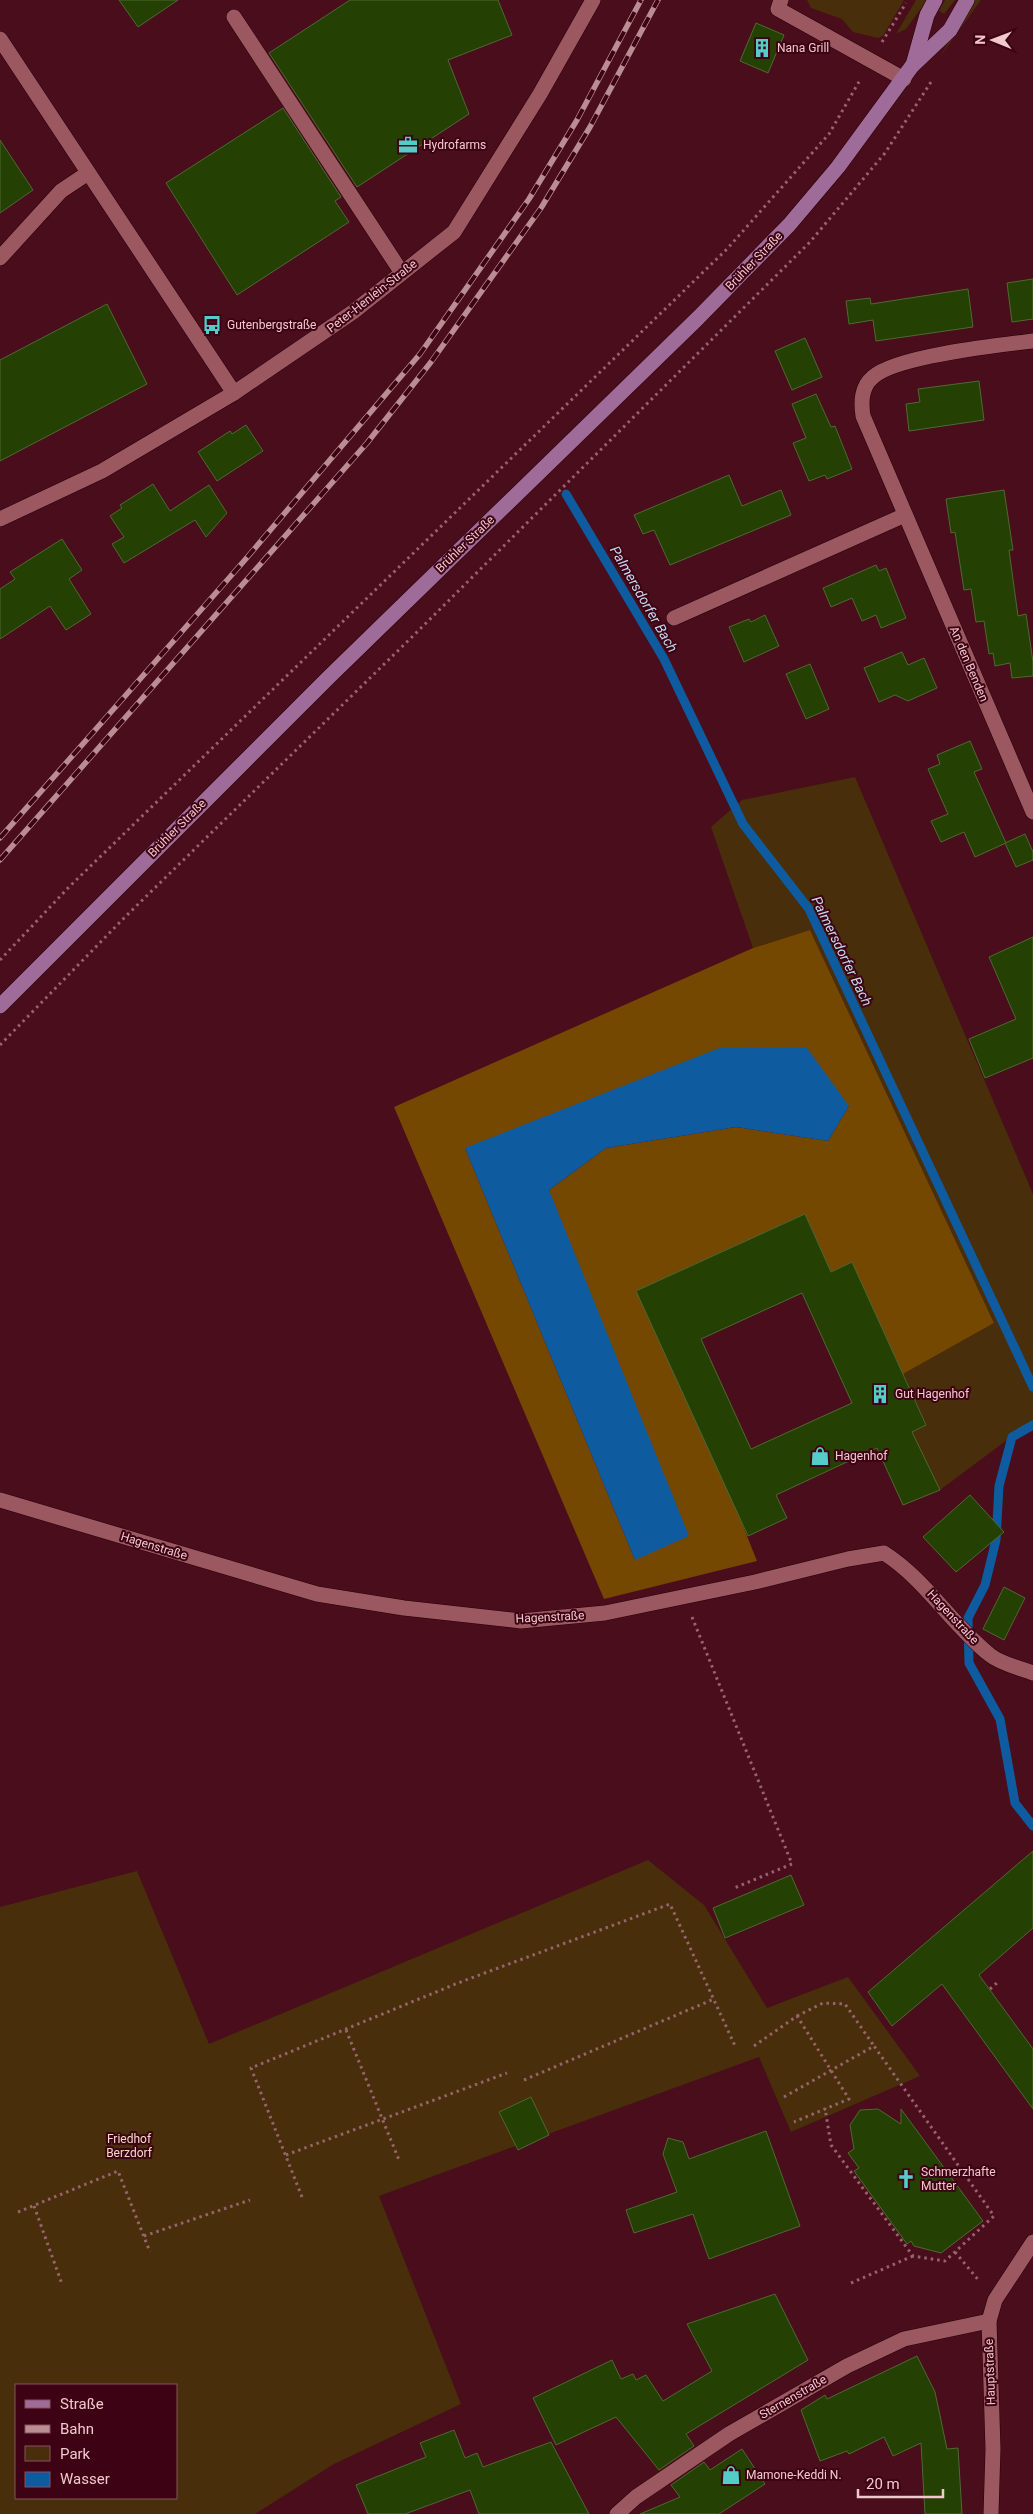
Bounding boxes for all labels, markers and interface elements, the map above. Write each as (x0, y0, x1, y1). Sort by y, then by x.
north arrow (968, 15, 1018, 65)
text: N (972, 35, 988, 45)
building icon: Nana Grill (751, 37, 773, 59)
place label: Nana Grill (777, 41, 829, 55)
office icon: Hydrofarms (397, 134, 419, 156)
place label: Hydrofarms (423, 138, 486, 152)
street label: Brühler Straße (723, 229, 785, 293)
street label: Peter-Henlein-Straße (324, 257, 420, 335)
bus stop icon: Gutenbergstraße (201, 314, 223, 336)
place label: Gutenbergstraße (227, 318, 316, 332)
street label: Brühler Straße (433, 513, 497, 575)
water label: Palmersdorfer Bach (607, 543, 681, 655)
street label: An den Benden (947, 624, 991, 704)
street label: Brühler Straße (145, 796, 209, 860)
water label: Palmersdorfer Bach (808, 893, 876, 1009)
building icon: Gut Hagenhof (869, 1383, 891, 1405)
place label: Gut Hagenhof (895, 1387, 970, 1401)
shop icon: Hagenhof (809, 1445, 831, 1467)
place label: Hagenhof (835, 1449, 888, 1463)
street label: Hagenstraße (119, 1529, 189, 1563)
street label: Hagenstraße (924, 1587, 982, 1647)
street label: Hagenstraße (515, 1608, 585, 1626)
park label: Friedhof Berzdorf (106, 2132, 153, 2160)
place label: Schmerzhafte Mutter (921, 2165, 996, 2193)
church icon: Schmerzhafte Mutter (895, 2168, 917, 2190)
street label: Hauptstraße (982, 2339, 998, 2405)
street label: Sternenstraße (757, 2372, 829, 2422)
legend (15, 2384, 178, 2499)
text: Straße (60, 2395, 104, 2413)
text: Bahn (60, 2420, 94, 2438)
text: Park (60, 2445, 91, 2463)
shop icon: Mamone-Keddi N. (720, 2464, 742, 2486)
scale bar (858, 2466, 943, 2498)
place label: Mamone-Keddi N. (746, 2468, 842, 2482)
text: Wasser (60, 2470, 110, 2488)
text: 20 m (866, 2475, 900, 2493)

